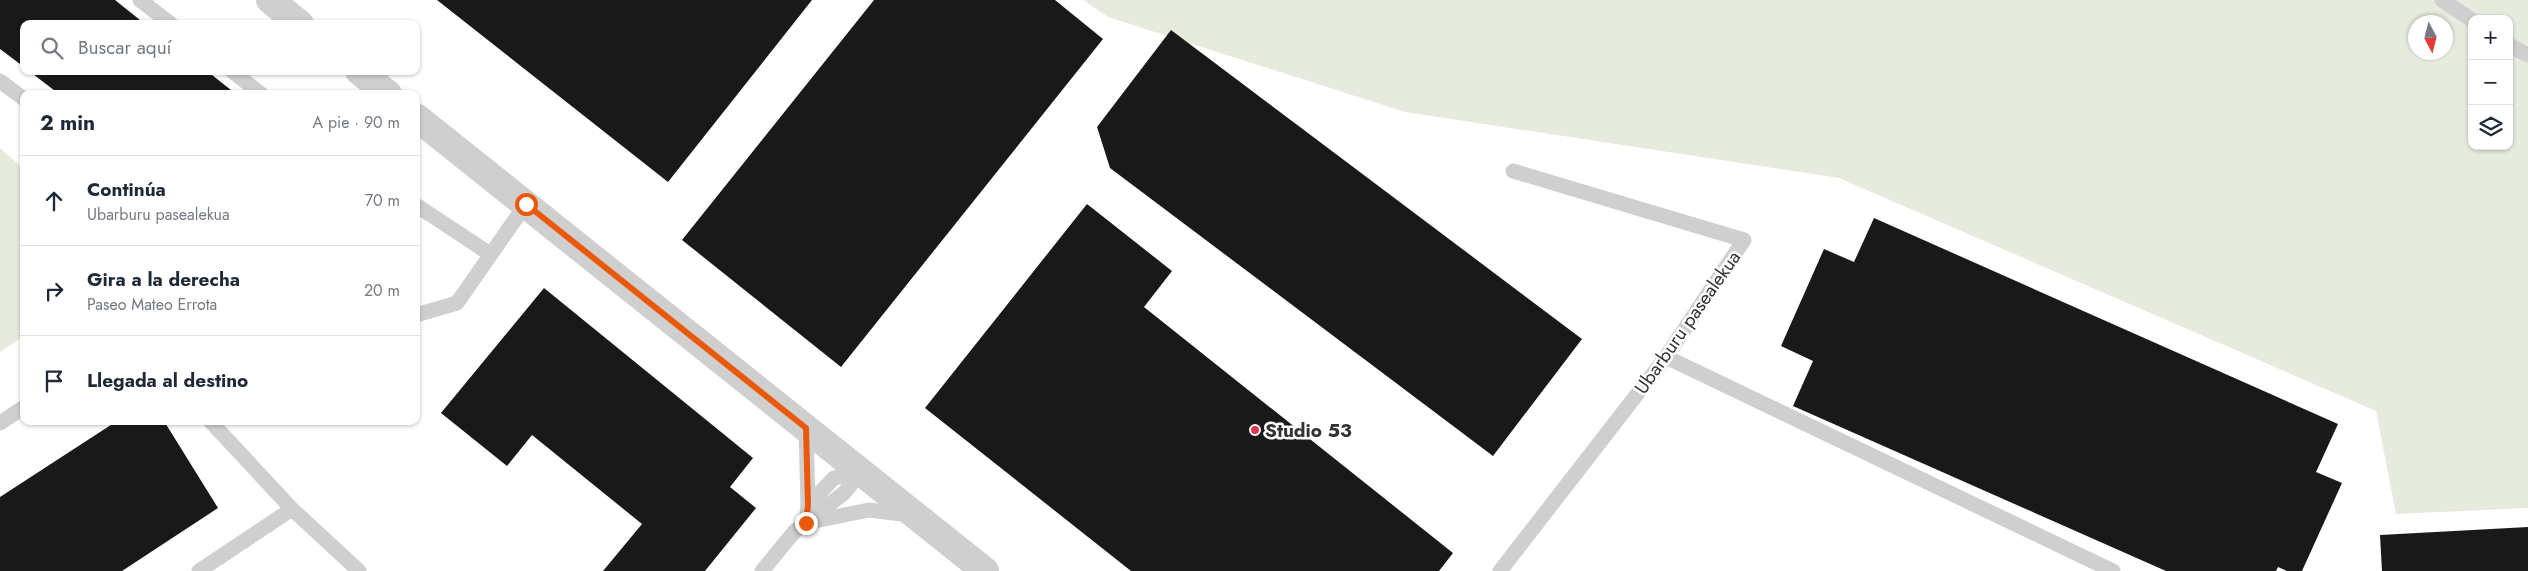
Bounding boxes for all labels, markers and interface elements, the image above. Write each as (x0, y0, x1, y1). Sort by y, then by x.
north arrow (2408, 15, 2453, 60)
map controls (2468, 15, 2513, 150)
button: + (2468, 15, 2513, 60)
search box (20, 20, 420, 75)
icon: search (38, 34, 66, 62)
text: Buscar aquí (78, 34, 172, 61)
button: − (2468, 60, 2513, 105)
button: layers (2468, 105, 2513, 150)
text: 2 min (40, 108, 95, 138)
text: A pie · 90 m (313, 111, 400, 134)
text: Continúa (87, 176, 166, 203)
icon: ahead (40, 187, 68, 215)
text: 70 m (365, 189, 400, 212)
route start (515, 193, 538, 216)
text: Ubarburu pasealekua (87, 203, 230, 226)
street label: Ubarburu pasealekua (1628, 245, 1747, 399)
text: Gira a la derecha (87, 266, 240, 293)
icon: right (40, 277, 68, 305)
text: 20 m (364, 279, 400, 302)
text: Paseo Mateo Errota (87, 293, 217, 316)
icon: arrive (40, 367, 68, 395)
text: Llegada al destino (87, 367, 248, 394)
place label: Studio 53 (1265, 417, 1352, 444)
marker: Studio 53 (1249, 424, 1261, 436)
route end (795, 512, 818, 535)

